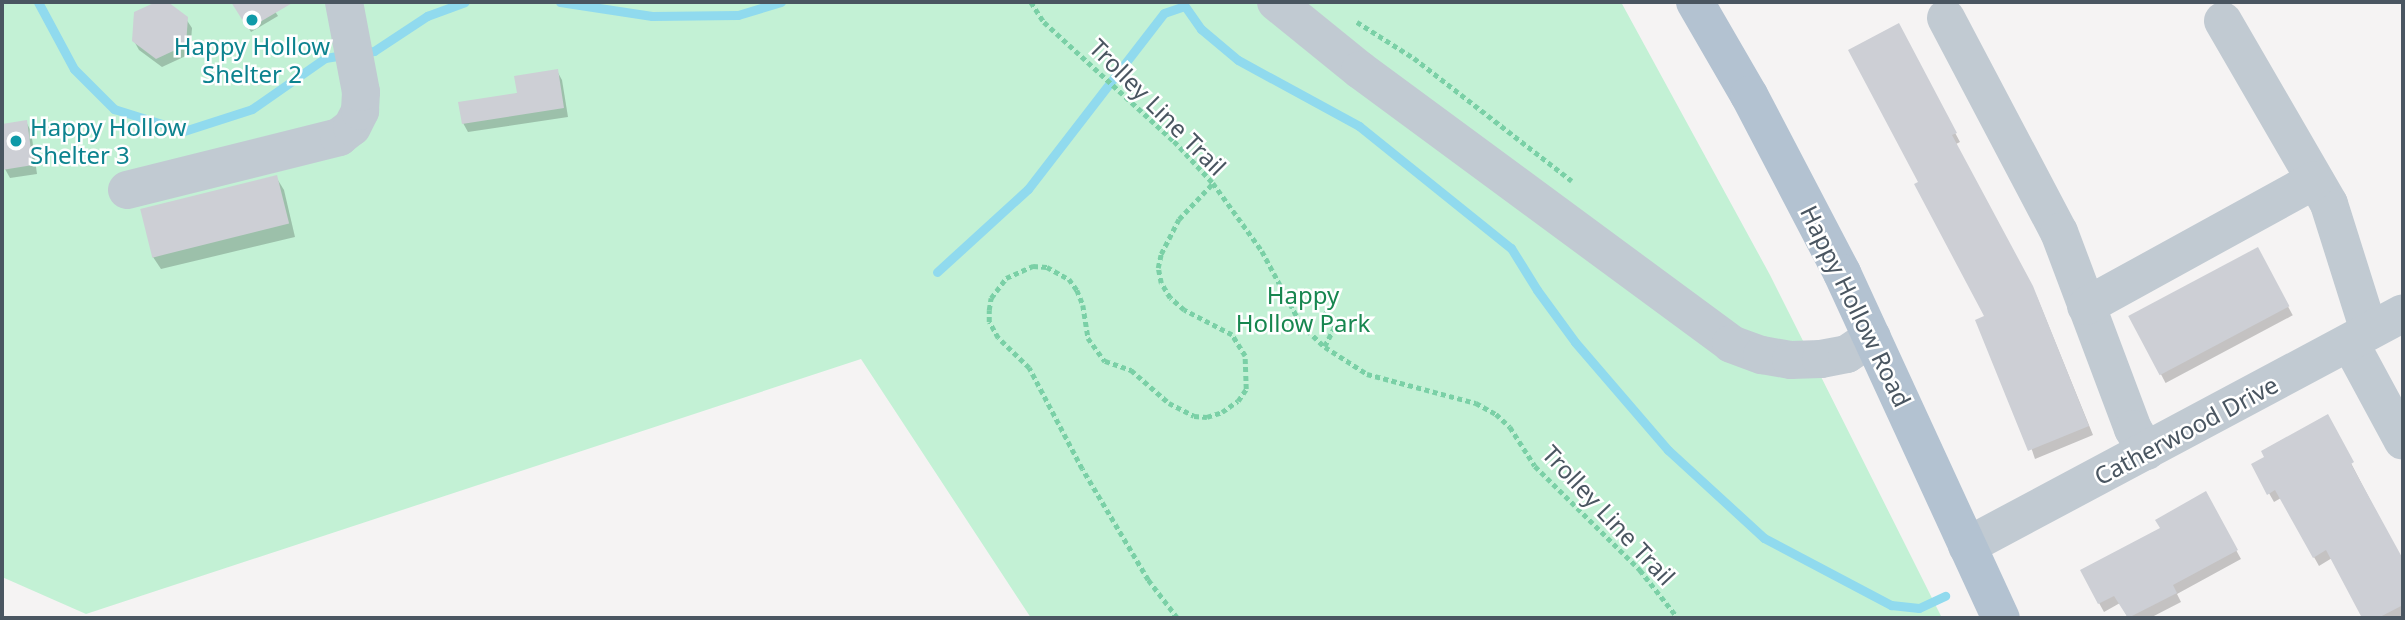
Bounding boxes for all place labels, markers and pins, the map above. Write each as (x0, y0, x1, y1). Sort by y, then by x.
marker: Happy Hollow Shelter 2 (244, 12, 260, 28)
place label: Happy Hollow Shelter 2 (174, 32, 330, 88)
place label: Happy Hollow Shelter 3 (30, 113, 186, 169)
marker: Happy Hollow Shelter 3 (8, 133, 24, 149)

